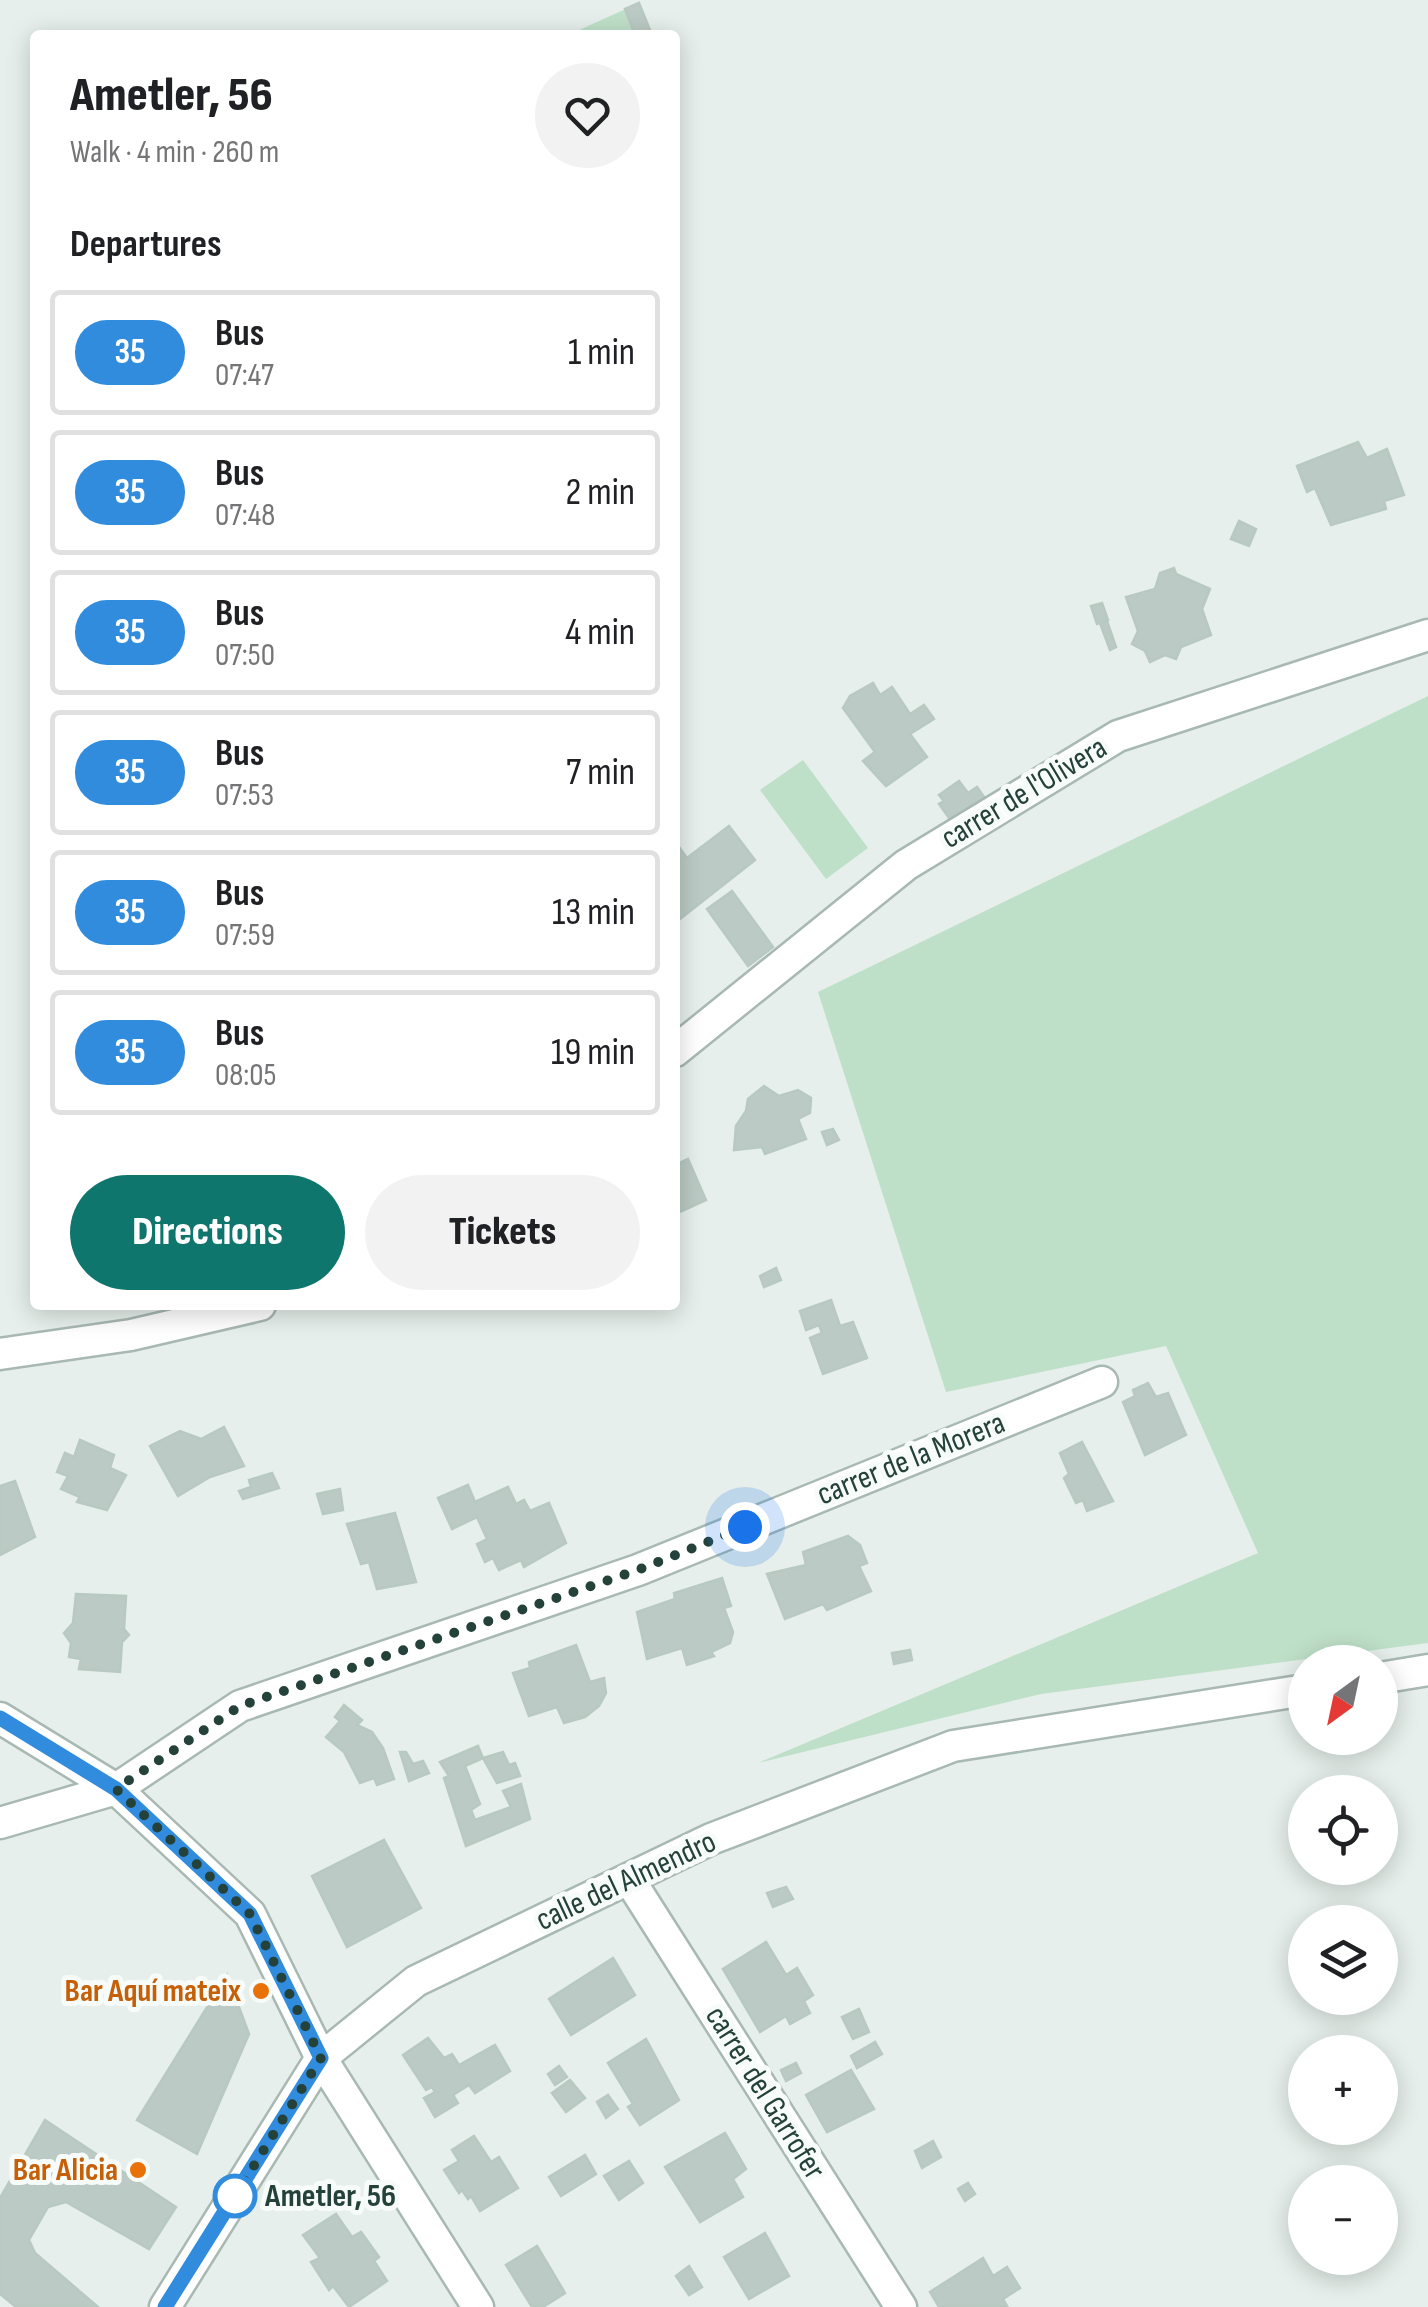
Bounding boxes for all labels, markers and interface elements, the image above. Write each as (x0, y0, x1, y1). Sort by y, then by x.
button: heart (535, 63, 640, 168)
text: Ametler, 56 (70, 67, 273, 124)
text: Walk · 4 min · 260 m (70, 133, 279, 172)
text: Departures (70, 222, 222, 267)
text: Bus (215, 311, 264, 356)
text: 1 min (568, 330, 635, 375)
text: 35 (114, 331, 146, 374)
text: 07:47 (215, 356, 274, 395)
text: Bus (215, 451, 264, 496)
text: 2 min (566, 470, 635, 515)
text: 35 (114, 471, 146, 514)
text: 07:48 (215, 496, 275, 535)
text: Bus (215, 591, 264, 636)
text: 4 min (565, 610, 635, 655)
text: 35 (114, 611, 146, 654)
text: 07:50 (215, 636, 275, 675)
street label: carrer de l'Olivera (934, 728, 1114, 858)
text: Bus (215, 731, 264, 776)
text: 7 min (566, 750, 635, 795)
text: 35 (114, 751, 146, 794)
text: 07:53 (215, 776, 274, 815)
text: Bus (215, 871, 264, 916)
text: 13 min (552, 890, 635, 935)
text: 35 (114, 891, 146, 934)
text: 07:59 (215, 916, 275, 955)
text: Bus (215, 1011, 264, 1056)
text: 19 min (551, 1030, 635, 1075)
text: 35 (114, 1031, 146, 1074)
text: 08:05 (215, 1056, 276, 1095)
button: Directions (70, 1175, 345, 1290)
button: Tickets (365, 1175, 640, 1290)
street label: carrer de la Morera (811, 1404, 1011, 1514)
your location (720, 1502, 770, 1552)
north arrow (1288, 1645, 1398, 1755)
map controls (1288, 1645, 1398, 2275)
button: locate (1288, 1775, 1398, 1885)
street label: calle del Almendro (530, 1822, 722, 1940)
button: layers (1288, 1905, 1398, 2015)
place label: Bar Aquí mateix (65, 1972, 242, 2011)
marker: Bar Aquí mateix (250, 1980, 272, 2002)
street label: carrer del Garrofer (696, 1999, 834, 2187)
button: + (1288, 2035, 1398, 2145)
place label: Bar Alicia (13, 2151, 118, 2190)
marker: Bar Alicia (127, 2159, 149, 2181)
button: − (1288, 2165, 1398, 2275)
marker: Ametler, 56 (214, 2175, 256, 2217)
place label: Ametler, 56 (264, 2177, 396, 2216)

